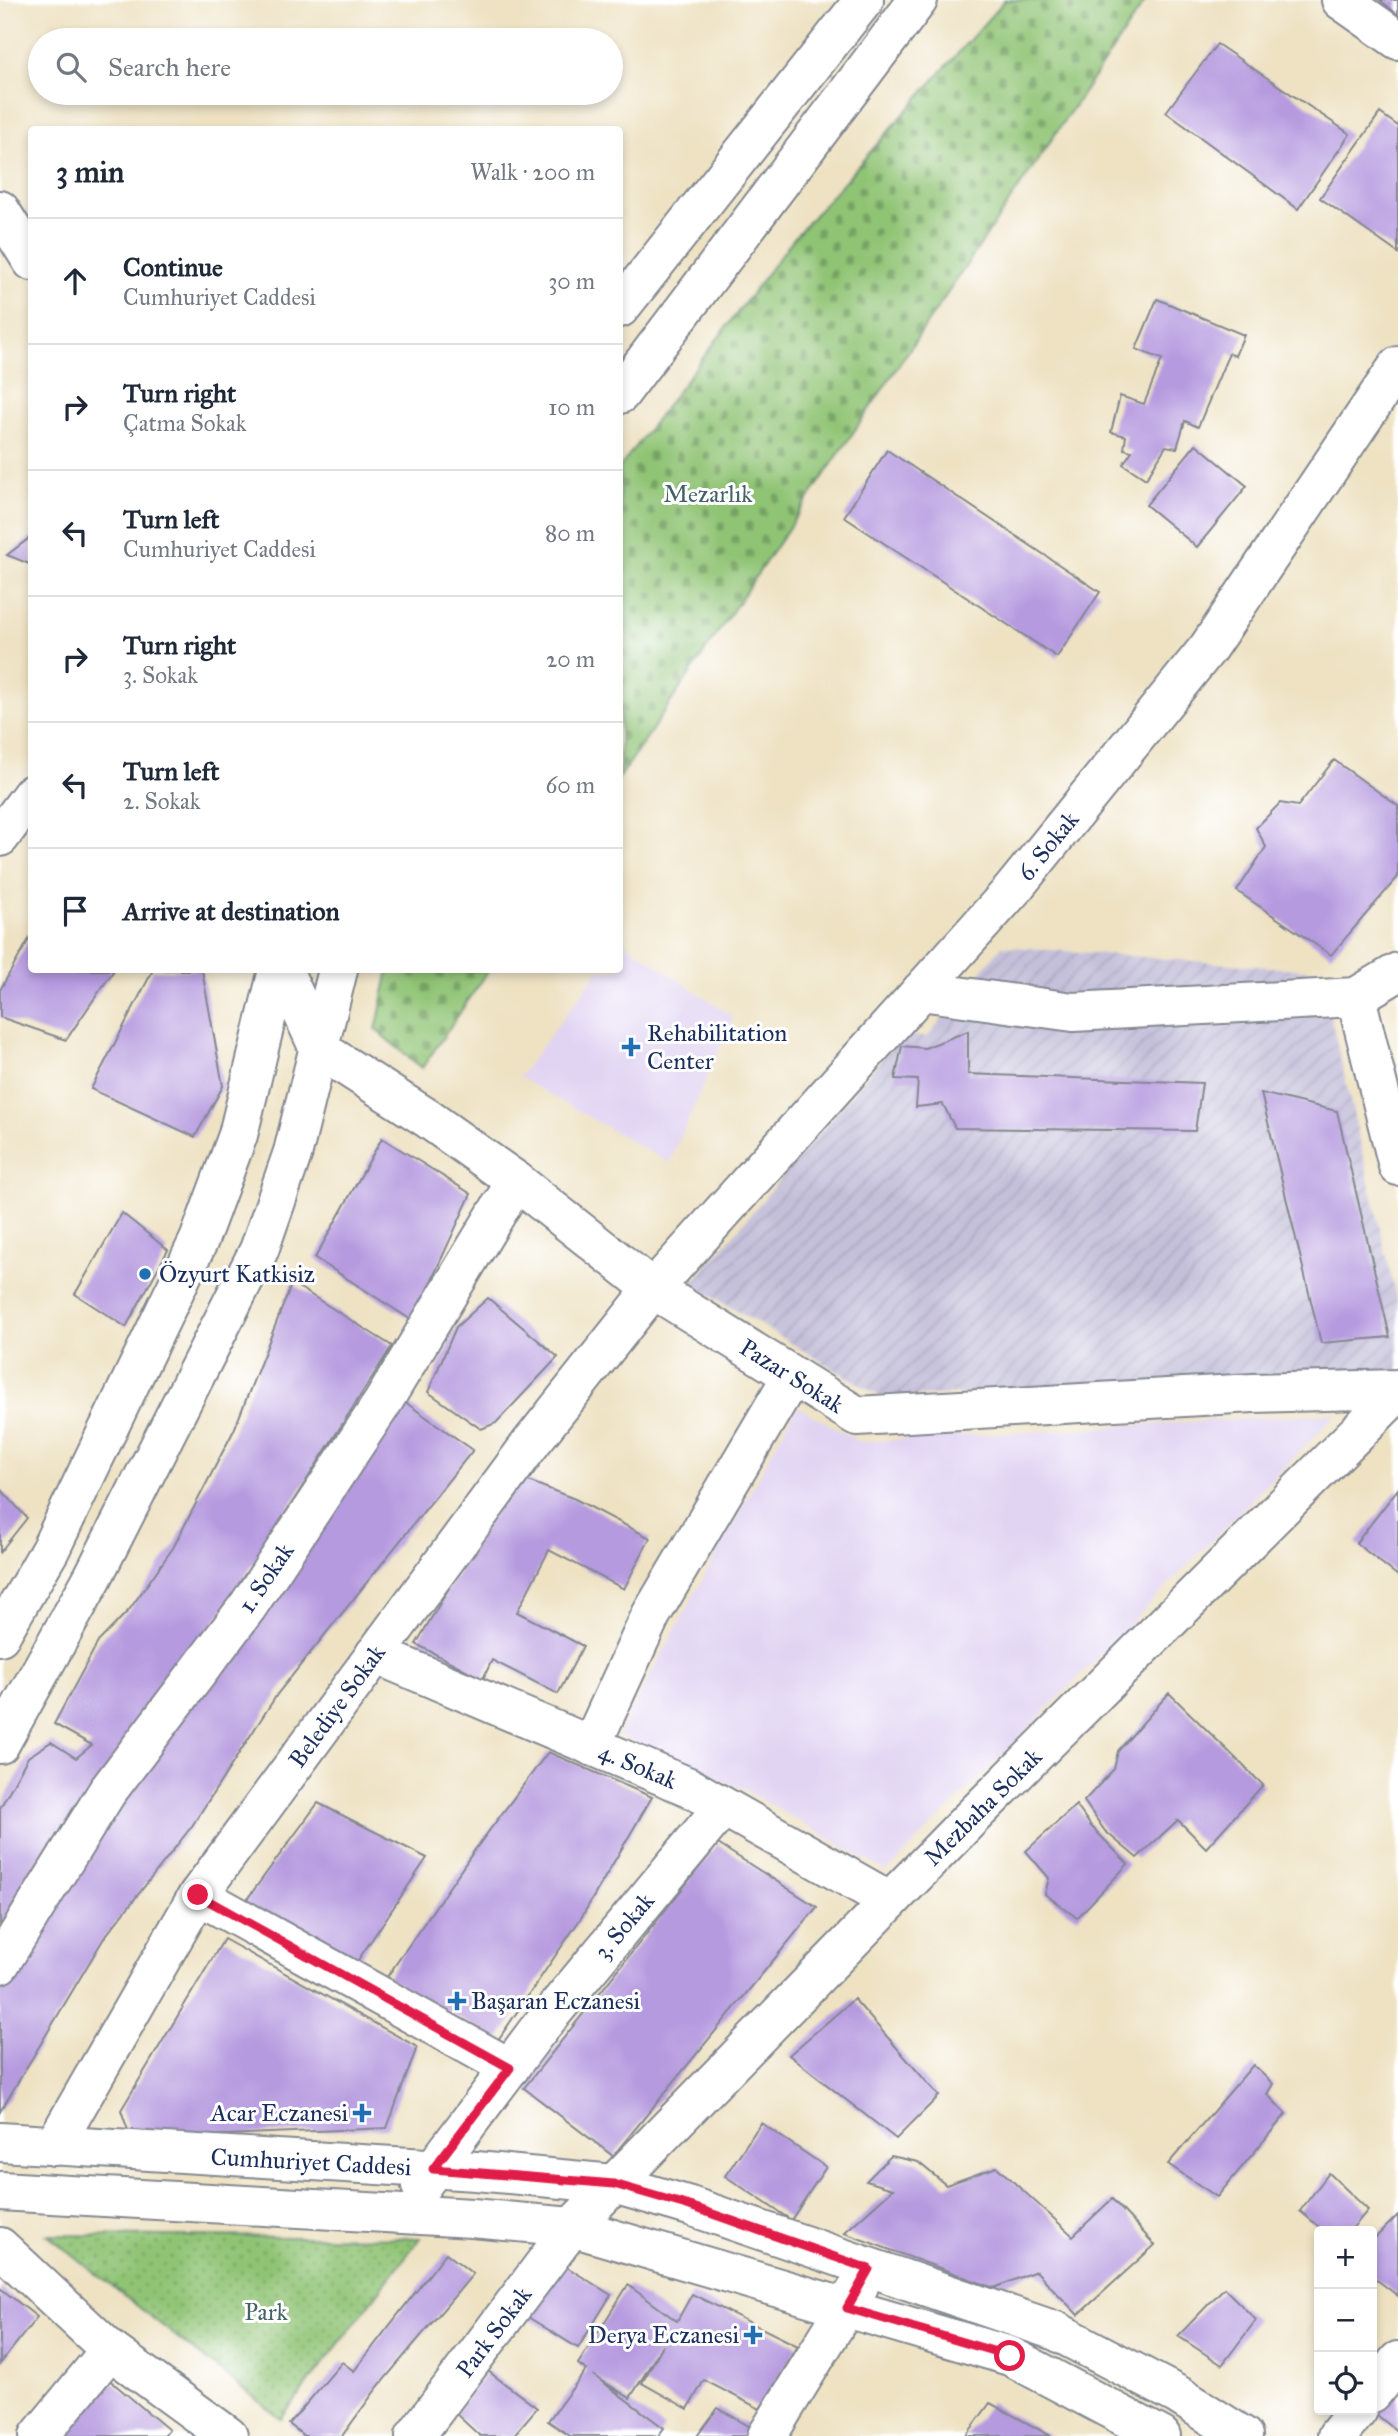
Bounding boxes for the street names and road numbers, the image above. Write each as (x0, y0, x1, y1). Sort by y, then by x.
street label: 6. Sokak (1011, 804, 1086, 887)
street label: Pazar Sokak (734, 1332, 850, 1420)
street label: 1. Sokak (232, 1537, 301, 1619)
street label: Belediye Sokak (282, 1638, 392, 1773)
street label: 4. Sokak (594, 1736, 683, 1796)
street label: Mezbaha Sokak (918, 1741, 1049, 1872)
street label: 3. Sokak (587, 1886, 661, 1966)
street label: Cumhuriyet Caddesi (210, 2142, 413, 2182)
street label: Park Sokak (450, 2280, 539, 2384)

